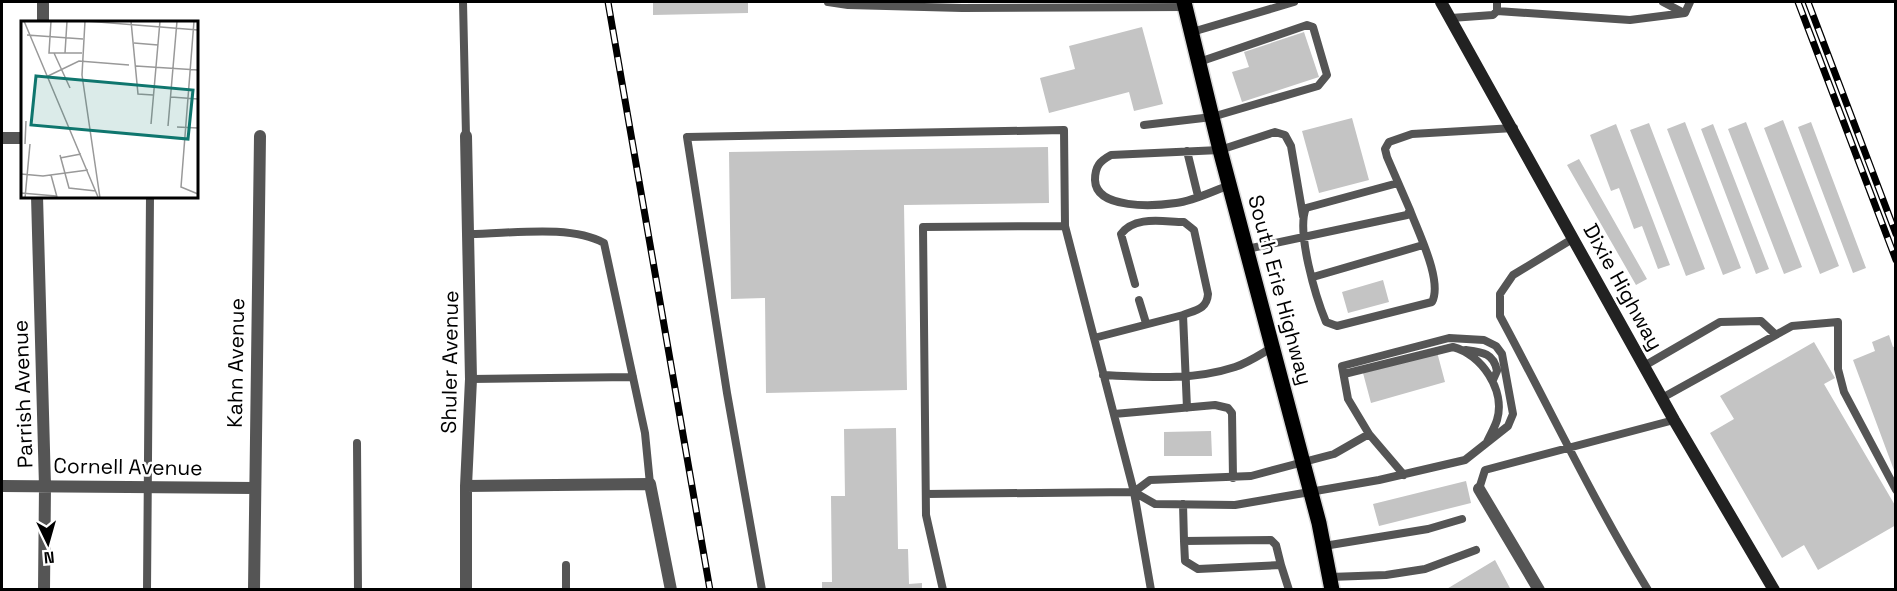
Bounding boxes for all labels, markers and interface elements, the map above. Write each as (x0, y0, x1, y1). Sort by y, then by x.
inset map (21, 21, 198, 198)
street label: South Erie Highway (1242, 192, 1319, 388)
street label: Dixie Highway (1577, 219, 1669, 355)
street label: Shuler Avenue (435, 290, 464, 434)
street label: Kahn Avenue (221, 298, 250, 428)
street label: Parrish Avenue (6, 319, 39, 469)
street label: Cornell Avenue (53, 452, 203, 481)
north arrow (18, 513, 78, 573)
text: N (43, 547, 56, 568)

